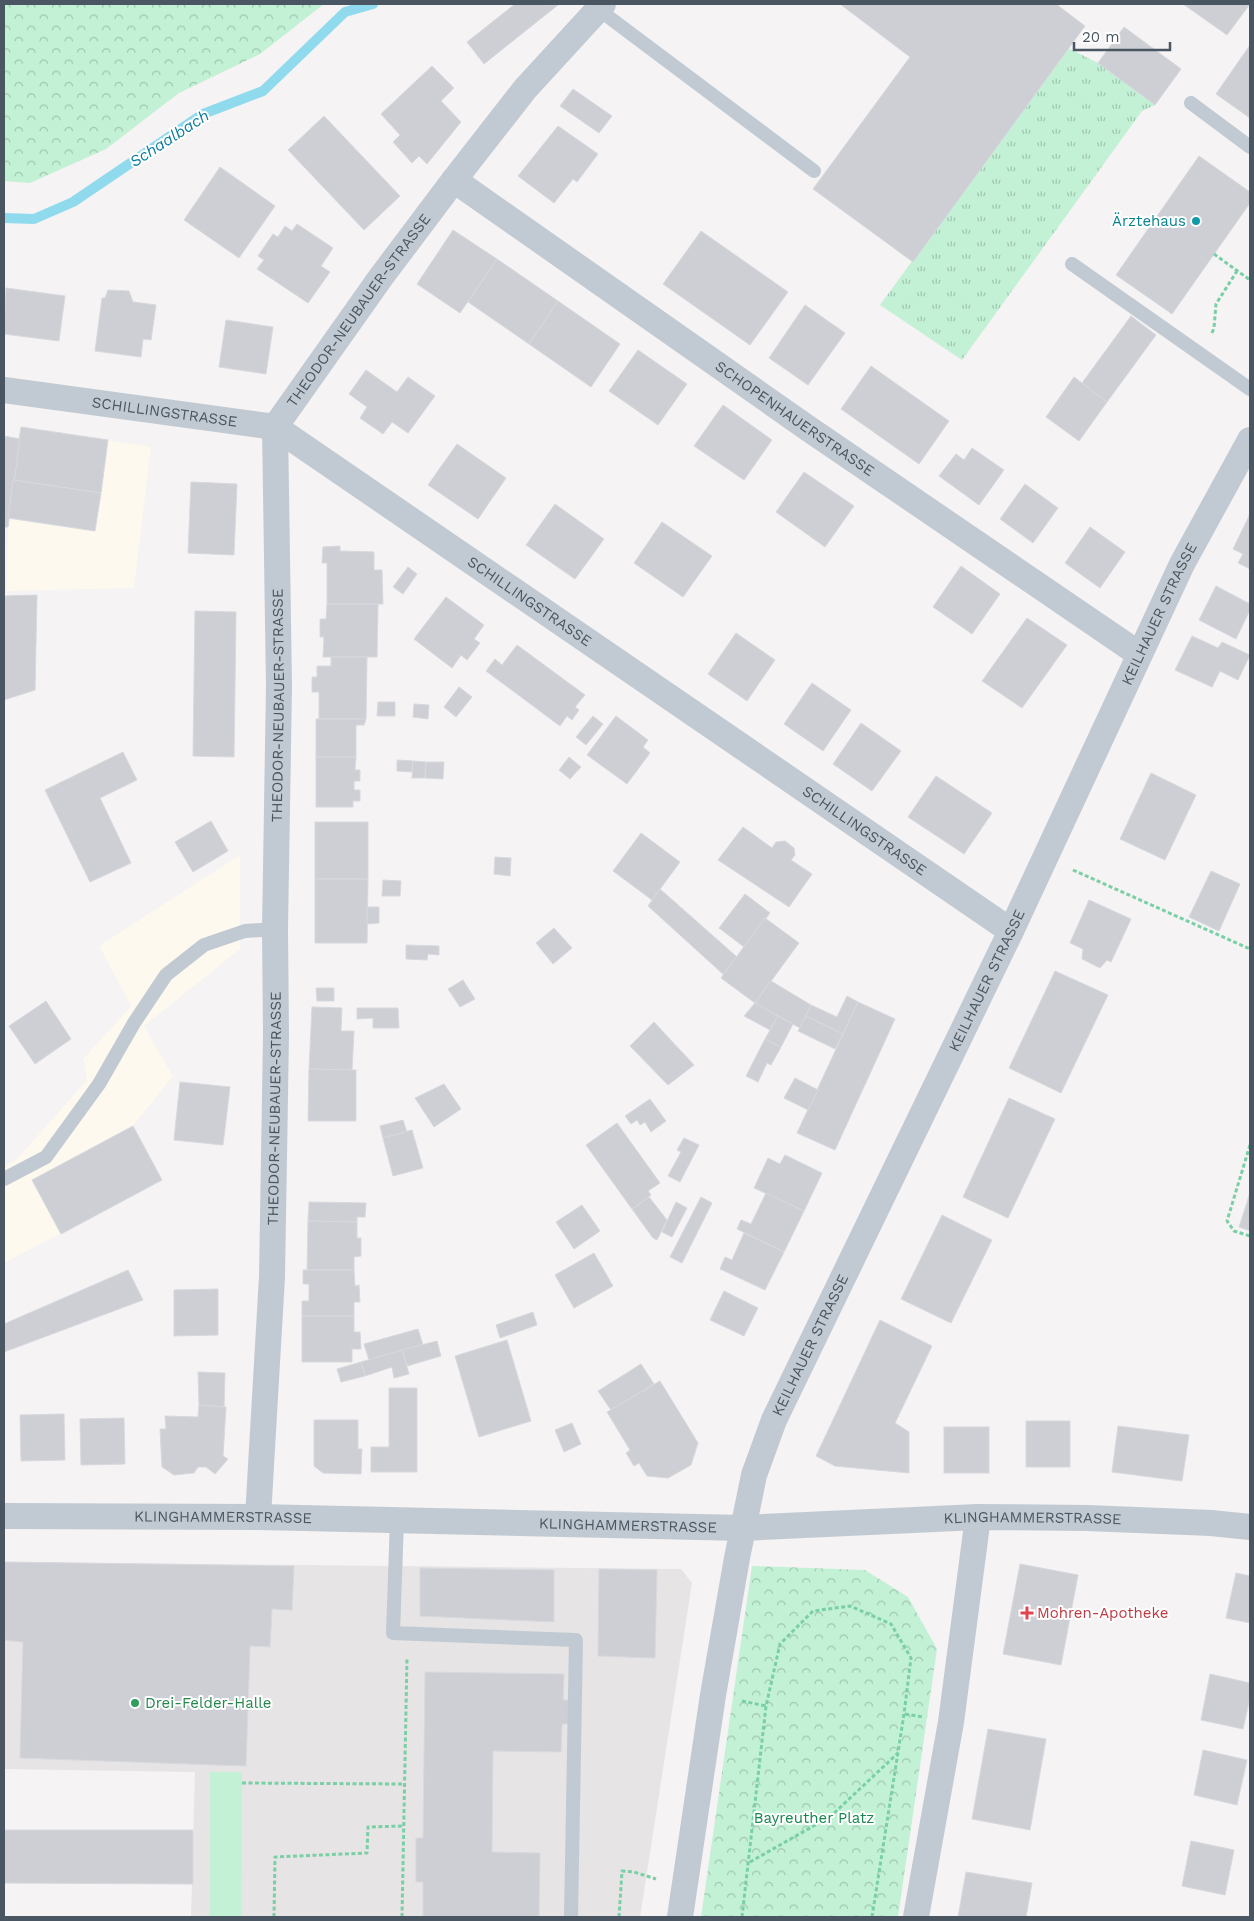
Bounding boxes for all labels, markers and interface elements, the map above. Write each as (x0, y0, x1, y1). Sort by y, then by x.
scale bar (1074, 20, 1170, 52)
text: 20 m (1082, 28, 1120, 46)
water label: Schaalbach (126, 106, 213, 171)
street label: THEODOR-NEUBAUER-STRASSE (283, 210, 434, 411)
place label: Ärztehaus (1112, 212, 1186, 230)
marker: Ärztehaus (1190, 215, 1202, 227)
street label: SCHOPENHAUERSTRASSE (712, 357, 878, 480)
street label: SCHILLINGSTRASSE (91, 393, 238, 431)
street label: KEILHAUER STRASSE (1118, 540, 1201, 688)
street label: SCHILLINGSTRASSE (464, 552, 595, 650)
street label: THEODOR-NEUBAUER-STRASSE (268, 588, 288, 823)
street label: SCHILLINGSTRASSE (799, 782, 930, 880)
street label: KEILHAUER STRASSE (945, 907, 1029, 1055)
street label: THEODOR-NEUBAUER-STRASSE (264, 991, 285, 1226)
street label: KEILHAUER STRASSE (768, 1271, 852, 1419)
street label: KLINGHAMMERSTRASSE (134, 1508, 312, 1527)
street label: KLINGHAMMERSTRASSE (943, 1508, 1122, 1528)
street label: KLINGHAMMERSTRASSE (539, 1514, 717, 1536)
place label: Mohren-Apotheke (1037, 1604, 1168, 1622)
marker: Mohren-Apotheke (1021, 1607, 1033, 1619)
place label: Drei-Felder-Halle (145, 1694, 271, 1712)
marker: Drei-Felder-Halle (129, 1697, 141, 1709)
park label: Bayreuther Platz (754, 1809, 874, 1827)

